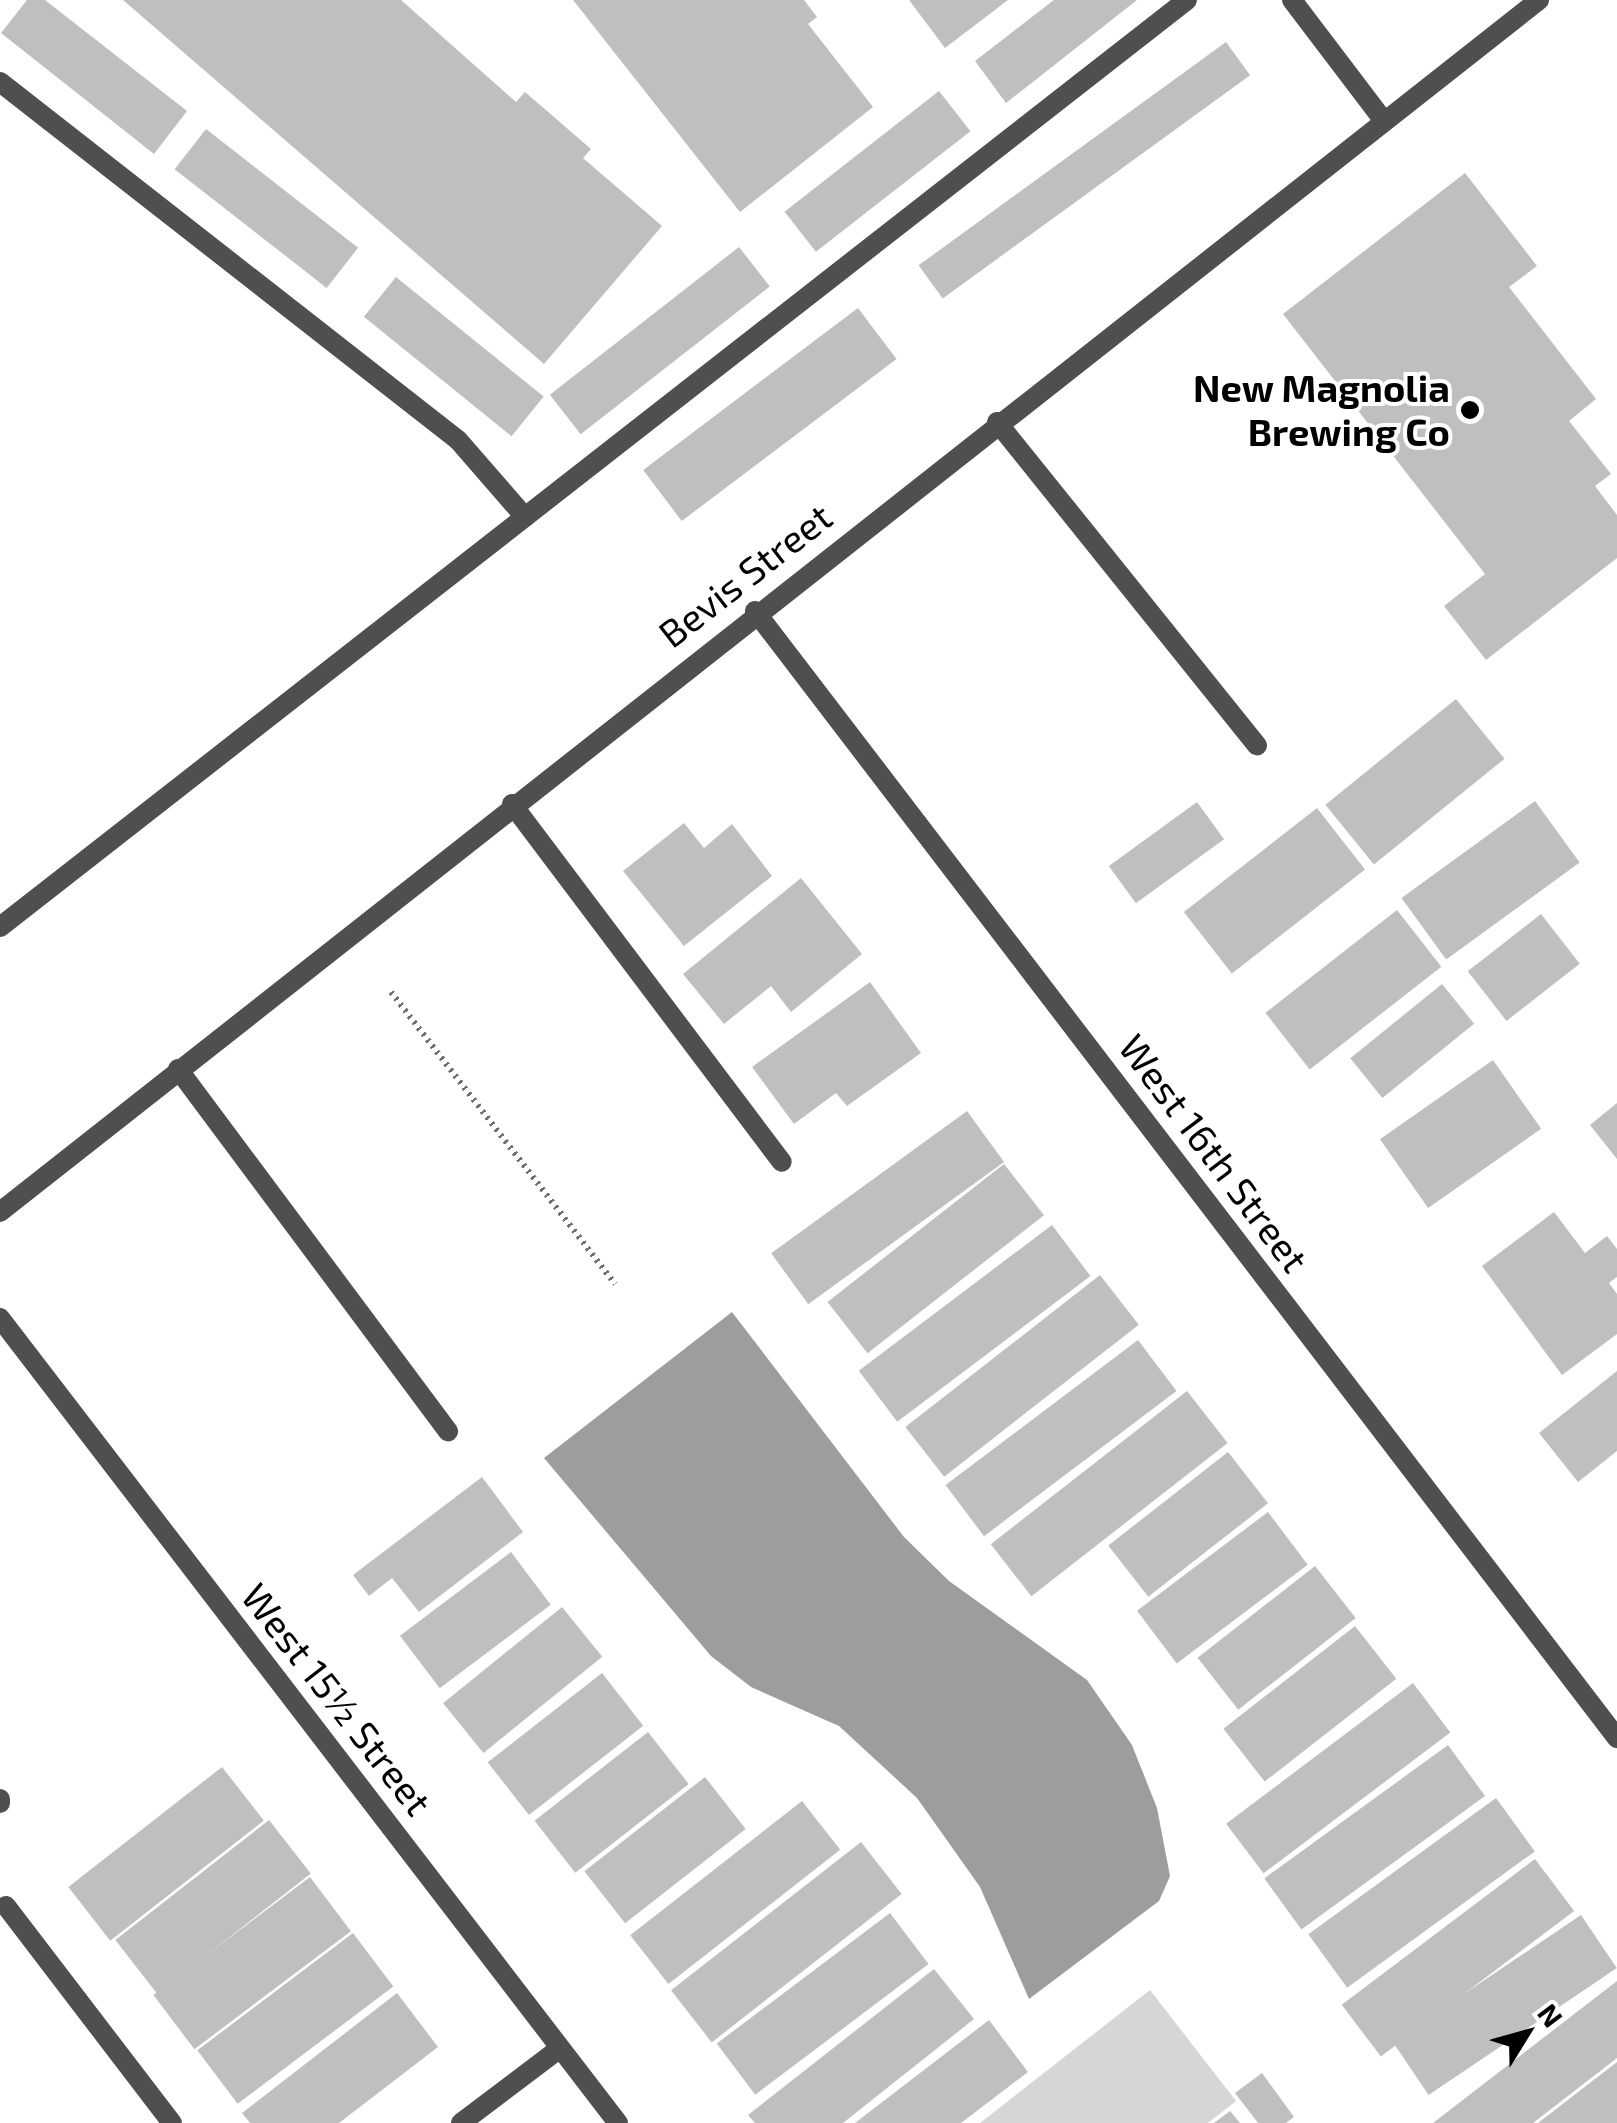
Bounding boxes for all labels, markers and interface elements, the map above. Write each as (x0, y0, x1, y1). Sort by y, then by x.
place label: New Magnolia Brewing Co (1192, 365, 1450, 454)
marker: New Magnolia Brewing Co (1459, 399, 1481, 421)
street label: Bevis Street (649, 493, 841, 657)
street label: West 16th Street (1110, 1025, 1318, 1281)
street label: West 15½ Street (232, 1574, 442, 1824)
north arrow (1477, 1983, 1577, 2083)
text: N (1531, 1997, 1571, 2033)

